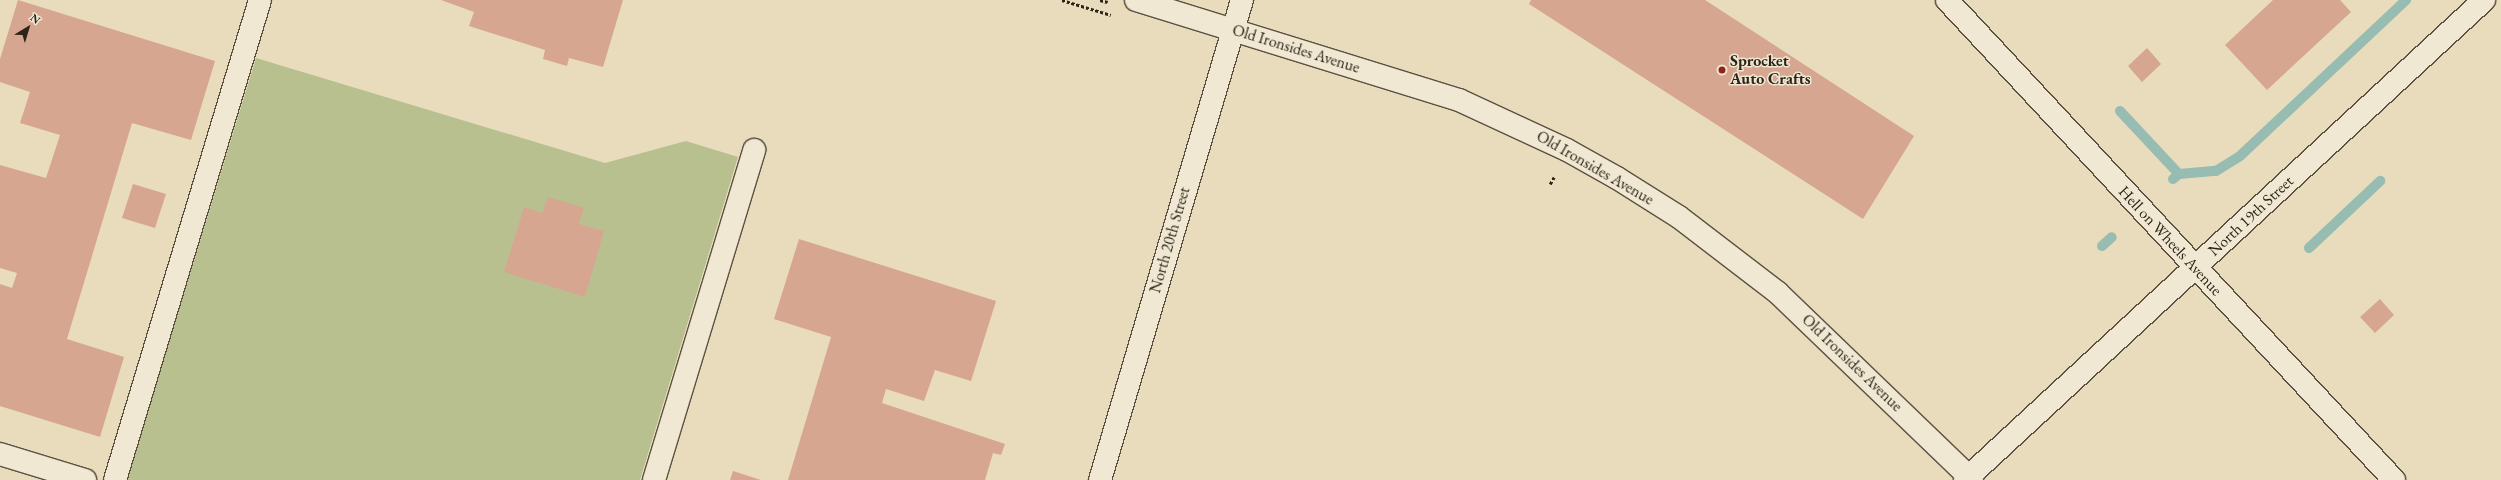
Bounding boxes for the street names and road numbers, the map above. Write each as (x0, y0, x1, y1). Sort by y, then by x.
street label: Old Ironsides Avenue (1230, 20, 1362, 78)
street label: Old Ironsides Avenue (1533, 127, 1657, 209)
street label: North 19th Street (2204, 172, 2298, 260)
street label: Hell on Wheels Avenue (2114, 182, 2226, 300)
street label: North 20th Street (1146, 185, 1194, 295)
street label: Old Ironsides Avenue (1798, 310, 1906, 416)

